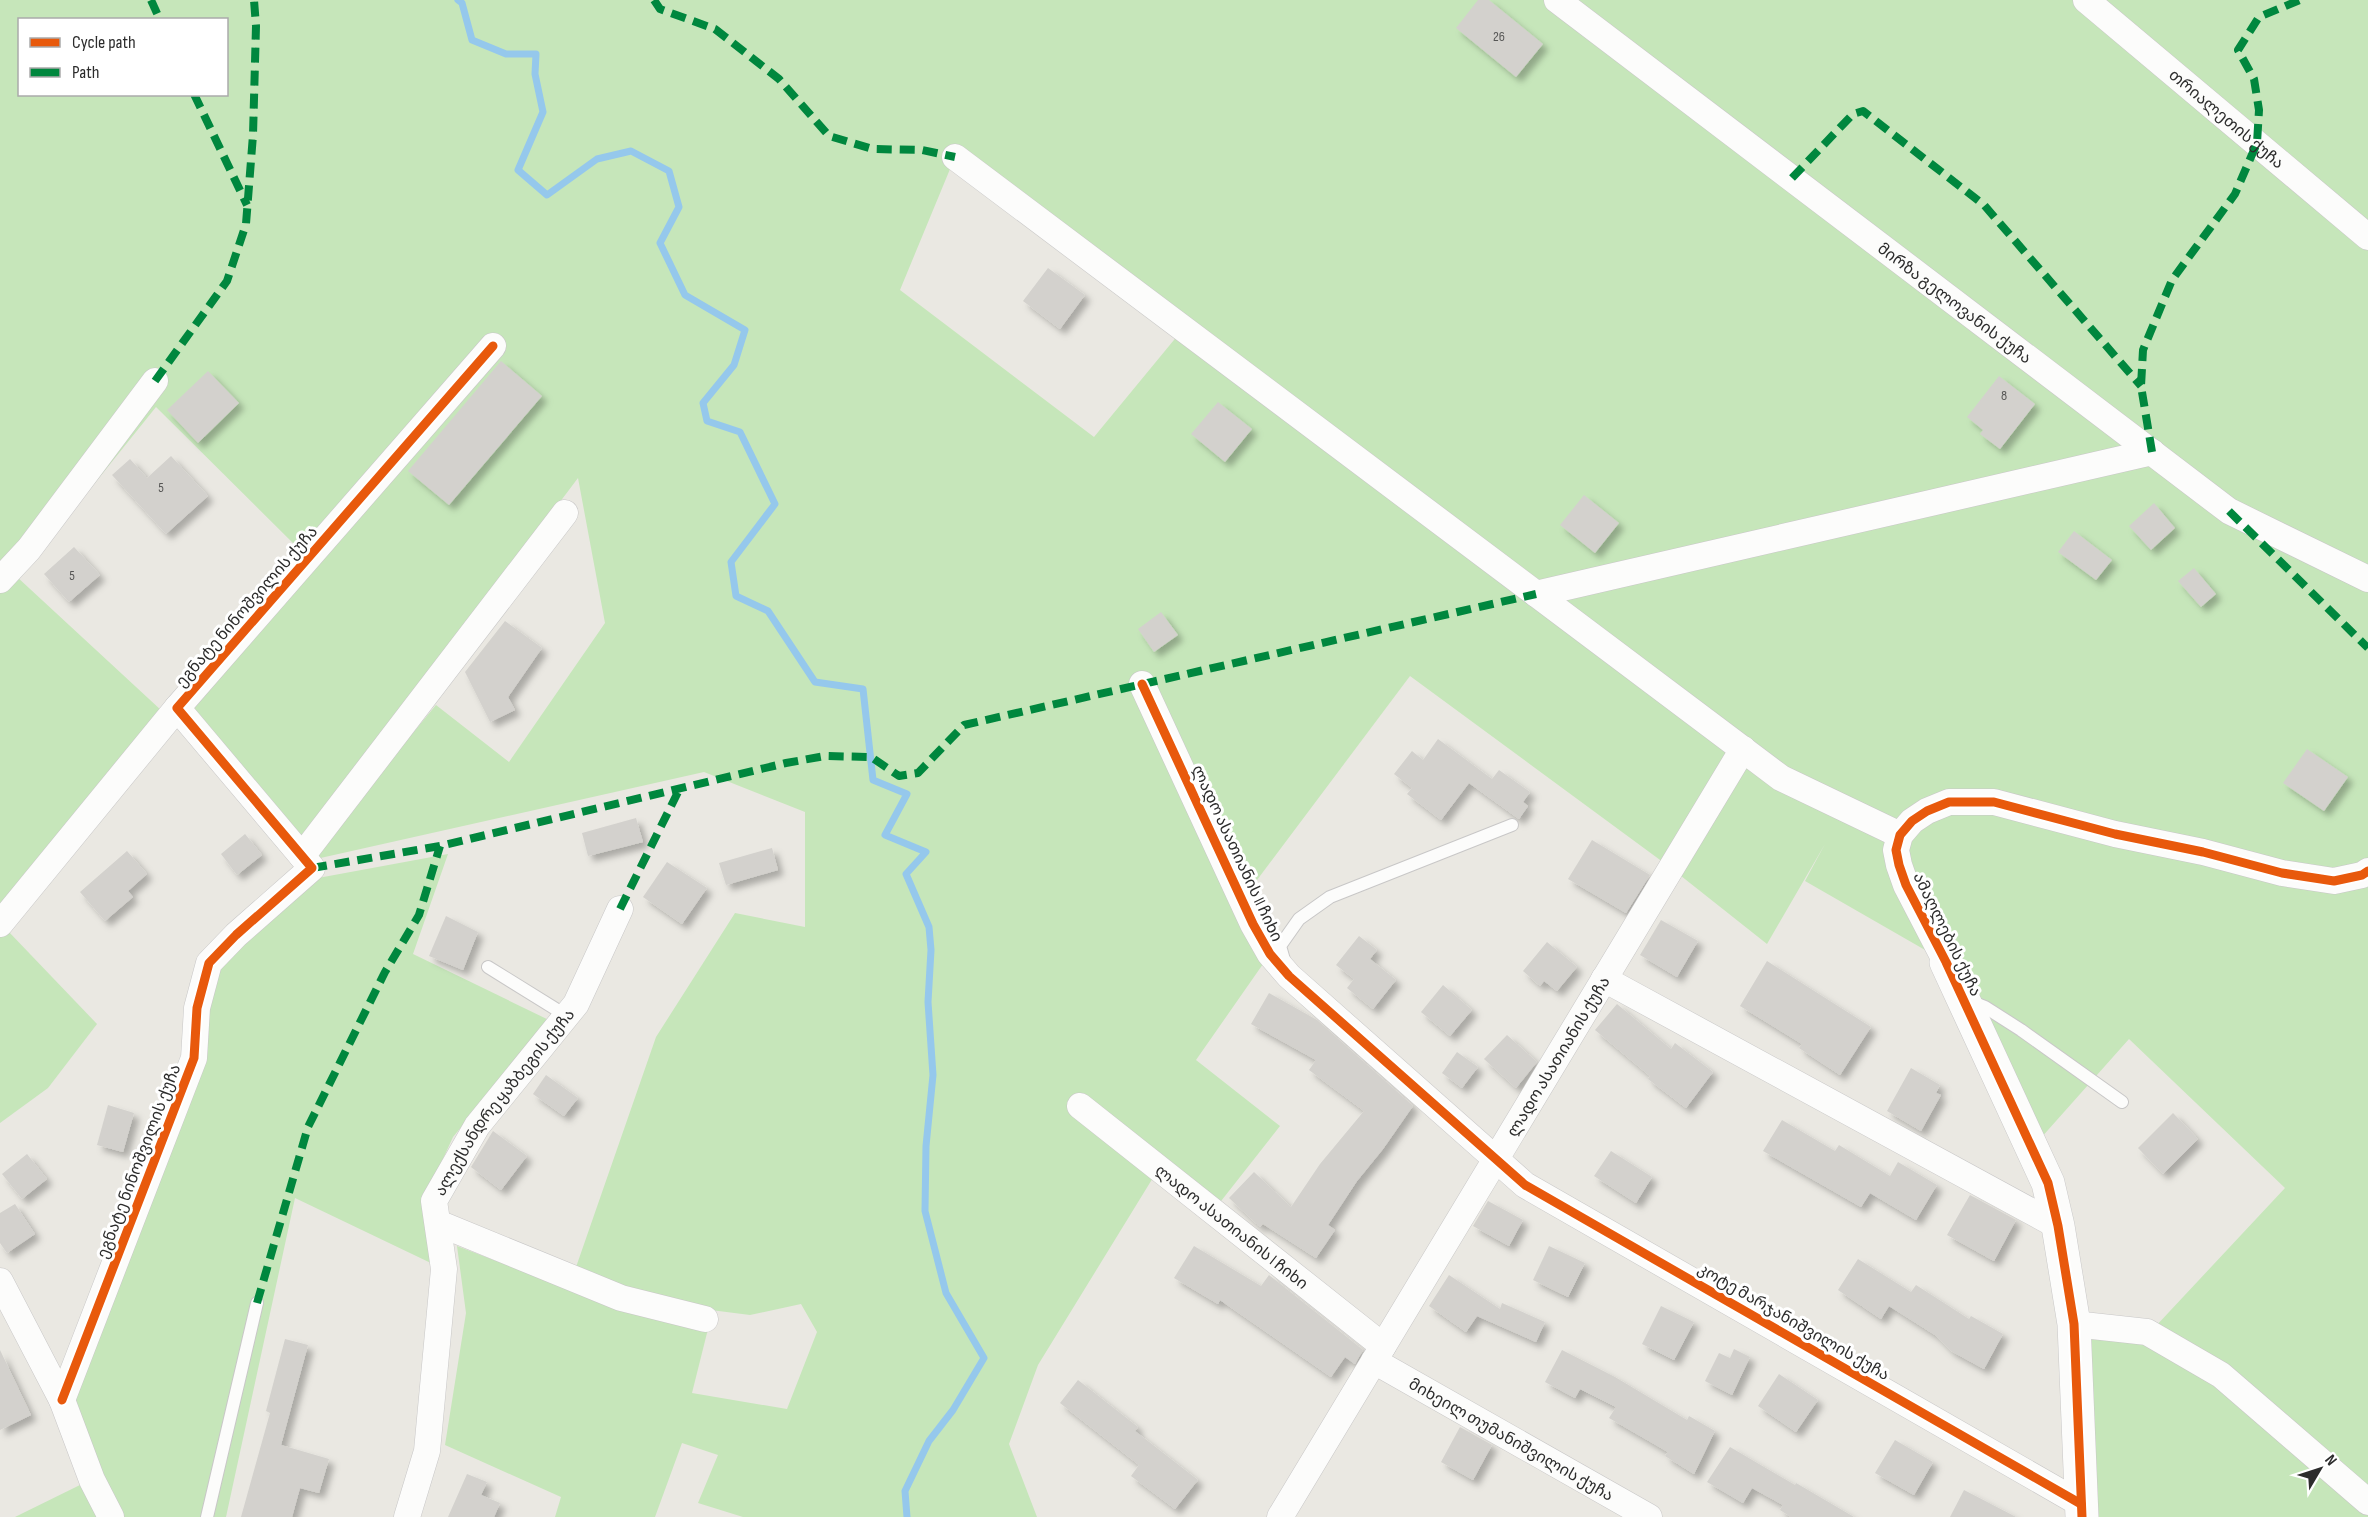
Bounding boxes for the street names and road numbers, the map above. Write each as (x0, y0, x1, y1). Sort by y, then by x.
street label: თრიალეთის ქუჩა (2164, 66, 2287, 173)
street label: მირზა გელოვანის ქუჩა (1873, 239, 2035, 368)
street label: ეგნატე ნინოშვილის ქუჩა (172, 523, 322, 691)
street label: ლადო ასათიანის II ჩიხი (1187, 762, 1286, 945)
street label: ამაღლების ქუჩა (1908, 870, 1985, 1000)
street label: ლადო ასათიანის ქუჩა (1504, 973, 1615, 1141)
street label: ალექსანდრე ყაზბეგის ქუჩა (431, 1006, 579, 1199)
street label: ეგნატე ნინოშვილის ქუჩა (94, 1062, 185, 1261)
street label: ლადო ასათიანის I ჩიხი (1151, 1161, 1311, 1294)
street label: კოტე მარჯანიშვილის ქუჩა (1694, 1260, 1892, 1385)
street label: მიხეილ თუმანიშვილის ქუჩა (1405, 1375, 1616, 1506)

